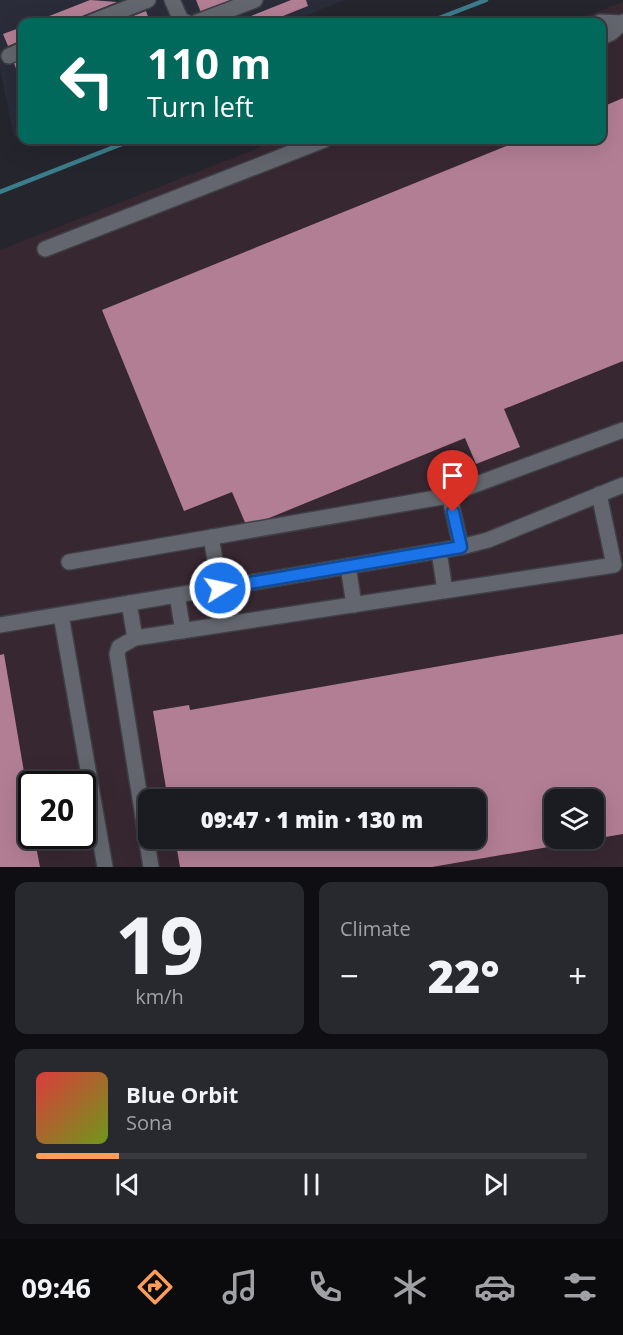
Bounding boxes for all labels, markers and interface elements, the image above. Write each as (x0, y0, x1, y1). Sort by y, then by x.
text: 110 m (147, 34, 271, 91)
icon: left (48, 42, 126, 120)
text: Turn left (147, 88, 254, 125)
pin (427, 450, 478, 512)
icon: arrive (436, 459, 469, 492)
position arrow (188, 556, 252, 620)
speed limit sign: 20 (18, 771, 96, 849)
map controls (544, 789, 604, 849)
button: layers (544, 789, 604, 849)
text: 09:47 · 1 min · 130 m (201, 804, 423, 834)
text: 19 (115, 891, 204, 997)
text: Climate (340, 915, 411, 942)
text: 22° (428, 945, 499, 1006)
text: − (340, 953, 359, 998)
text: + (568, 953, 587, 998)
text: km/h (135, 983, 184, 1010)
text: Blue Orbit (126, 1079, 238, 1109)
text: Sona (126, 1109, 172, 1136)
icon: previous (111, 1168, 144, 1201)
icon: pause (295, 1168, 328, 1201)
icon: next (479, 1168, 512, 1201)
icon: directions (134, 1266, 176, 1308)
icon: music (219, 1266, 261, 1308)
icon: phone (304, 1266, 346, 1308)
icon: climate (389, 1266, 431, 1308)
icon: car (474, 1266, 516, 1308)
icon: filters (559, 1266, 601, 1308)
text: 09:46 (22, 1269, 91, 1306)

